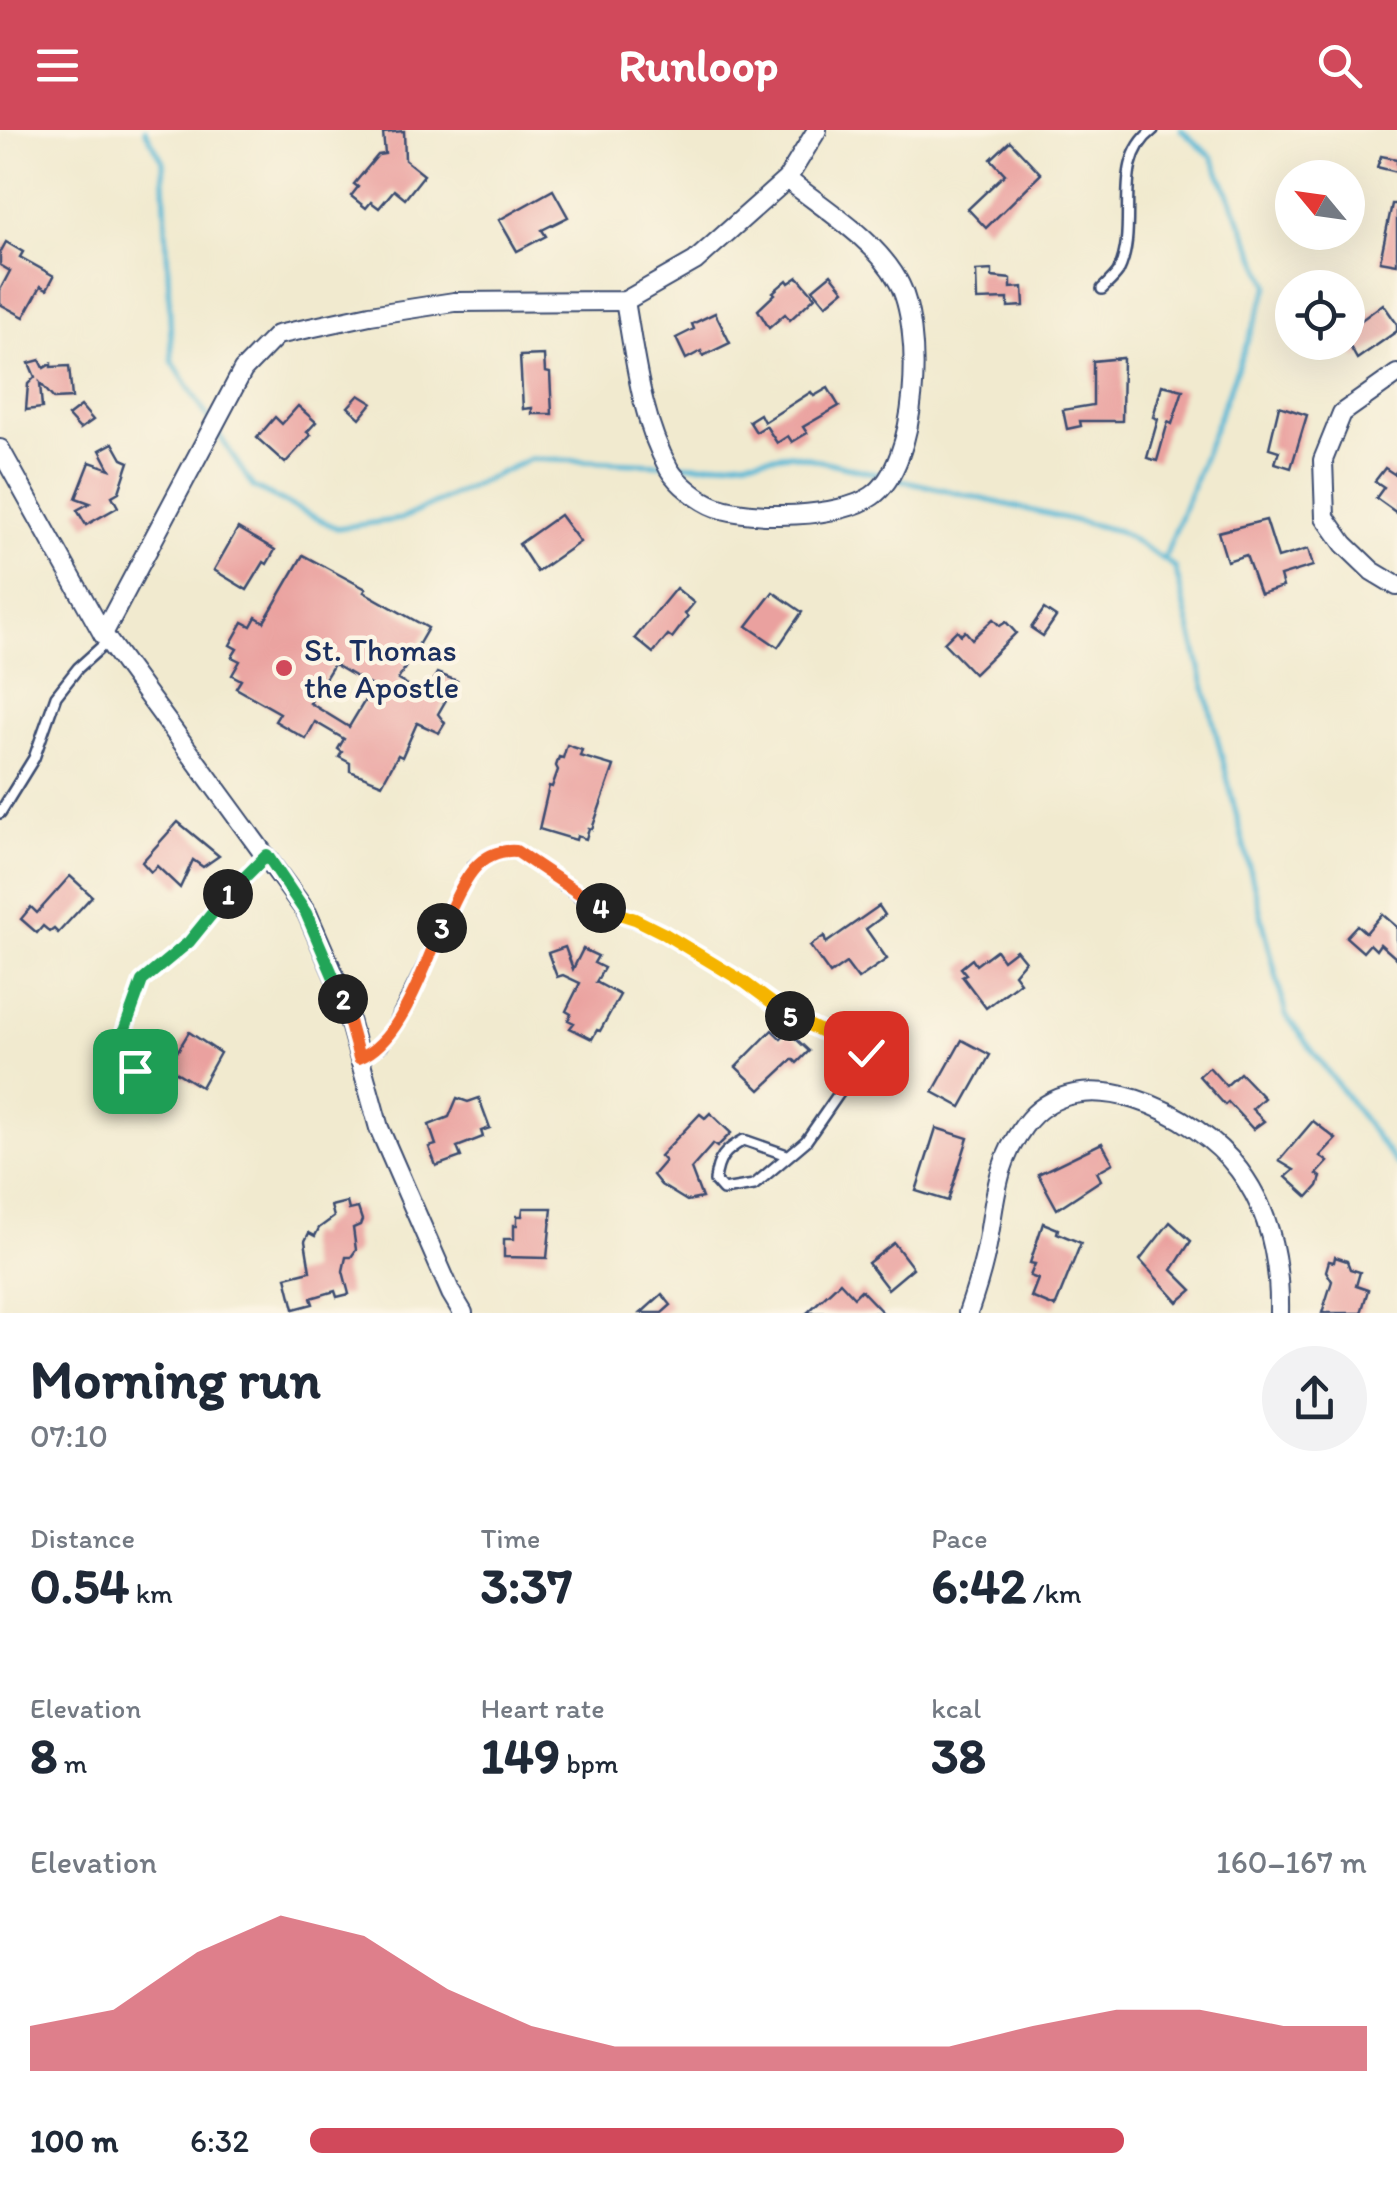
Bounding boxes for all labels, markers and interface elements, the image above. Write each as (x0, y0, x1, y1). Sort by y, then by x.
icon: menu (30, 38, 85, 93)
text: Runloop (619, 38, 778, 92)
icon: search (1312, 38, 1367, 93)
north arrow (1275, 160, 1365, 250)
map controls (1275, 160, 1365, 360)
button: locate (1275, 270, 1365, 360)
place label: St. Thomas the Apostle (304, 631, 459, 706)
marker: St. Thomas the Apostle (273, 657, 295, 679)
pin: 1 (203, 869, 253, 919)
text: 1 (222, 877, 235, 911)
pin: 4 (576, 883, 626, 933)
text: 4 (593, 891, 609, 925)
pin: 3 (417, 903, 467, 953)
text: 3 (434, 911, 450, 945)
pin: 2 (318, 974, 368, 1024)
text: 2 (336, 982, 350, 1016)
pin: 5 (765, 991, 815, 1041)
text: 5 (783, 999, 797, 1033)
pin (824, 1011, 909, 1096)
icon: check (839, 1026, 894, 1081)
pin (93, 1029, 178, 1114)
icon: arrive (108, 1044, 163, 1099)
text: Morning run (30, 1346, 321, 1412)
button: share (1262, 1346, 1367, 1451)
text: 07:10 (30, 1417, 108, 1455)
text: Distance (30, 1521, 135, 1555)
text: Time (481, 1521, 540, 1555)
text: Pace (931, 1521, 987, 1555)
text: 0.54 (30, 1555, 129, 1616)
text: 3:37 (481, 1555, 572, 1616)
text: 6:42 (931, 1555, 1026, 1616)
text: km (129, 1576, 173, 1610)
text: /km (1026, 1576, 1082, 1610)
text: Elevation (30, 1691, 141, 1725)
text: Heart rate (481, 1691, 605, 1725)
text: kcal (931, 1691, 981, 1725)
text: 8 (30, 1725, 57, 1786)
text: 149 (481, 1725, 560, 1786)
text: 38 (931, 1725, 986, 1786)
text: m (57, 1746, 87, 1780)
text: bpm (560, 1746, 618, 1780)
text: Elevation (30, 1843, 157, 1881)
text: 160–167 m (1216, 1843, 1367, 1881)
text: 100 m (30, 2122, 118, 2160)
text: 6:32 (190, 2122, 249, 2160)

